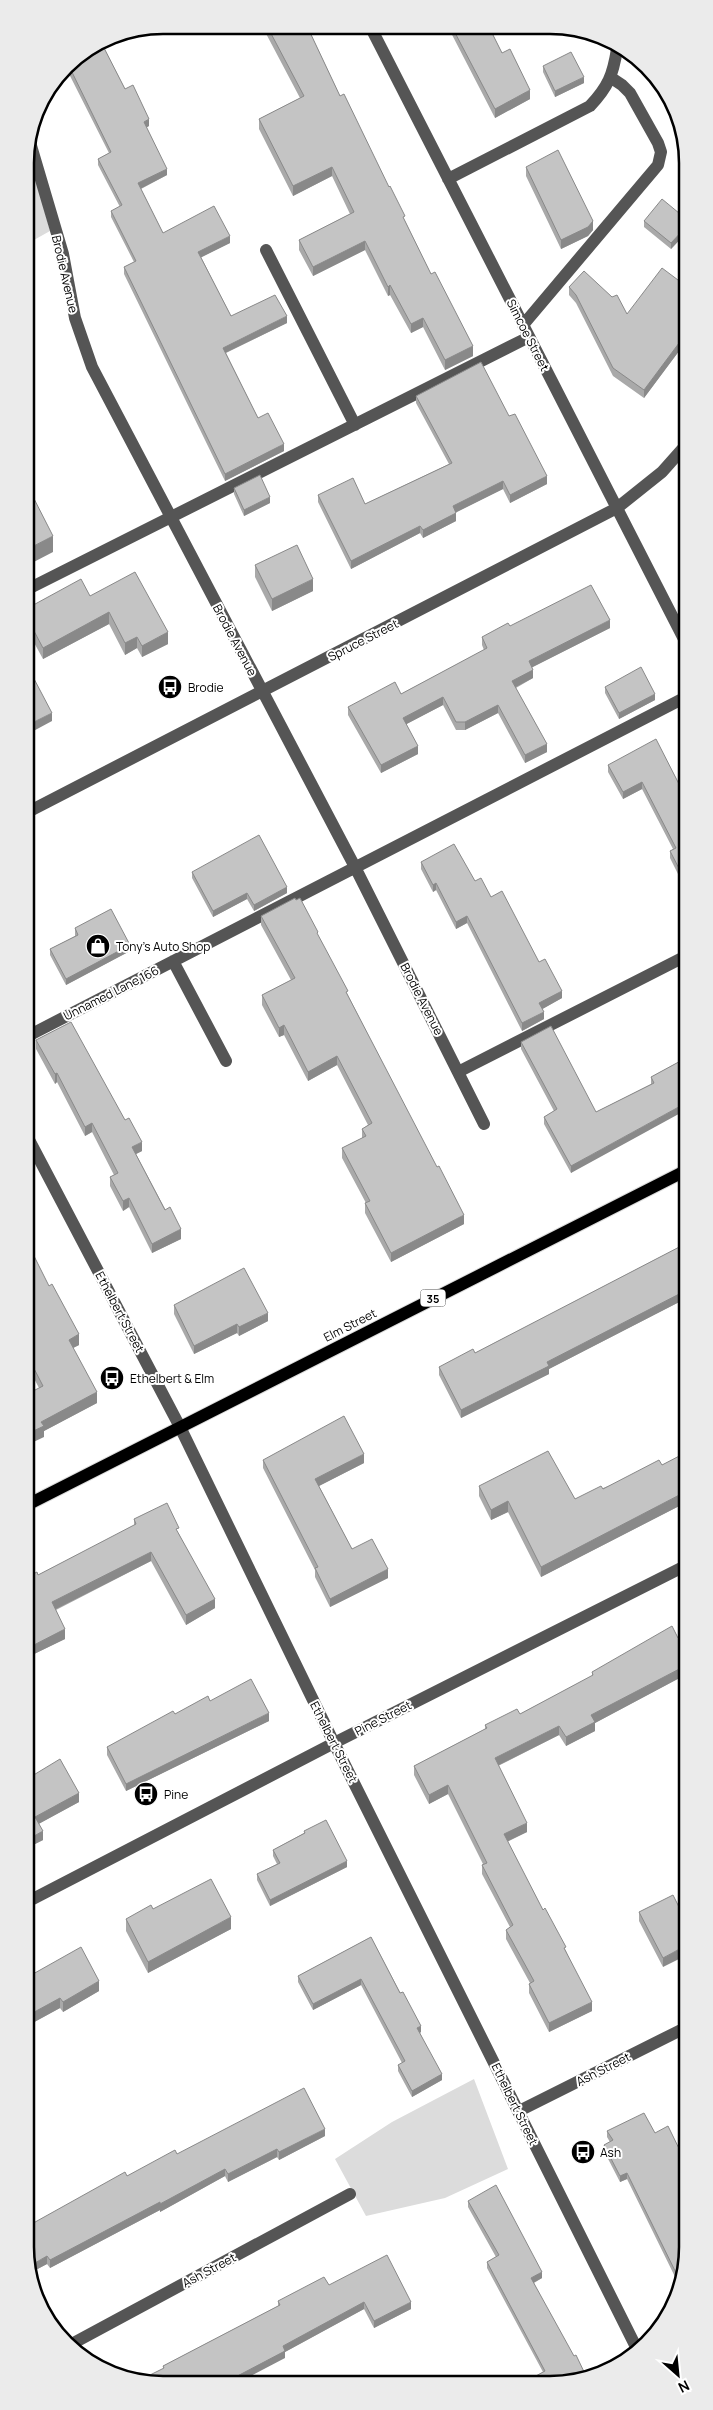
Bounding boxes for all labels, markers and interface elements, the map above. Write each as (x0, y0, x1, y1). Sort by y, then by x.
street label: Brodie Avenue (48, 234, 82, 314)
street label: Simcoe Street (503, 296, 553, 374)
street label: Brodie Avenue (209, 601, 261, 679)
street label: Spruce Street (325, 615, 401, 665)
bus stop icon: Brodie (157, 674, 183, 700)
place label: Brodie (188, 679, 224, 696)
shop icon: Tony's Auto Shop (85, 933, 111, 959)
place label: Tony's Auto Shop (116, 938, 210, 955)
street label: Brodie Avenue (396, 960, 448, 1038)
street label: Unnamed Lane 166 (60, 962, 162, 1024)
street label: Ethelbert Street (91, 1268, 149, 1356)
road number: 35 (420, 1290, 446, 1306)
street label: Elm Street (321, 1304, 380, 1346)
bus stop icon: Ethelbert & Elm (99, 1365, 125, 1391)
place label: Ethelbert & Elm (130, 1370, 214, 1387)
street label: Pine Street (352, 1696, 415, 1740)
street label: Ethelbert Street (306, 1698, 362, 1786)
bus stop icon: Pine (133, 1781, 159, 1807)
place label: Pine (164, 1786, 188, 1803)
street label: Ash Street (573, 2048, 633, 2090)
street label: Ethelbert Street (488, 2060, 542, 2148)
bus stop icon: Ash (570, 2139, 596, 2165)
place label: Ash (600, 2144, 621, 2161)
street label: Ash Street (179, 2249, 239, 2291)
north arrow (653, 2350, 703, 2400)
text: N (675, 2376, 693, 2398)

